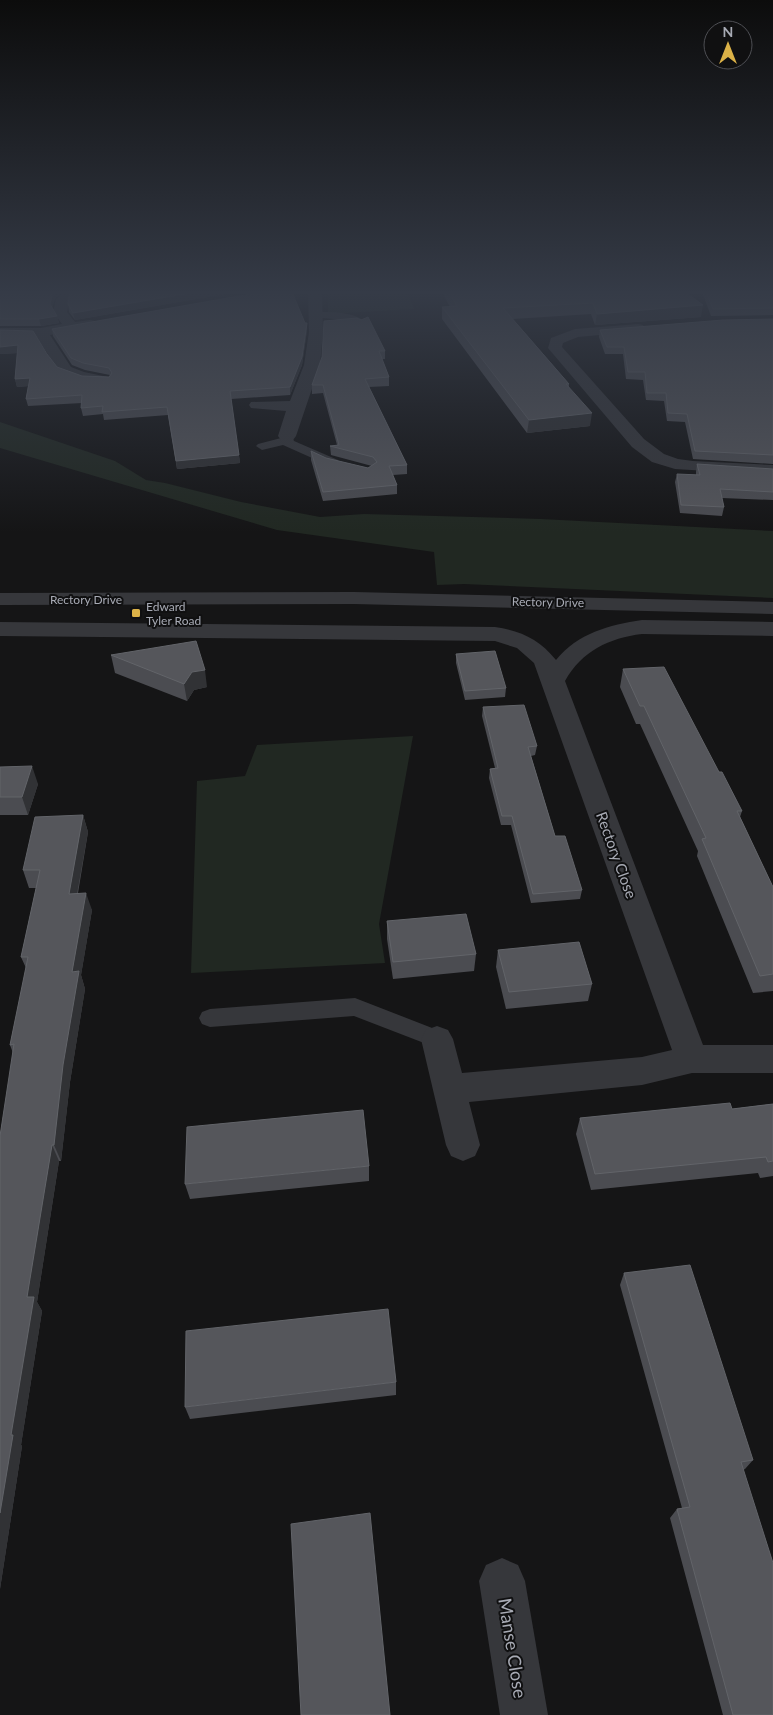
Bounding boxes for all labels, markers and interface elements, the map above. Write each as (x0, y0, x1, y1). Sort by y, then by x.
north arrow (703, 20, 753, 70)
text: N (723, 23, 733, 40)
street label: Rectory Drive (50, 592, 122, 607)
street label: Rectory Drive (512, 594, 584, 610)
place label: Edward Tyler Road (146, 599, 201, 628)
marker: Edward Tyler Road (130, 607, 142, 619)
street label: Rectory Close (593, 809, 641, 901)
street label: Manse Close (494, 1596, 532, 1700)

